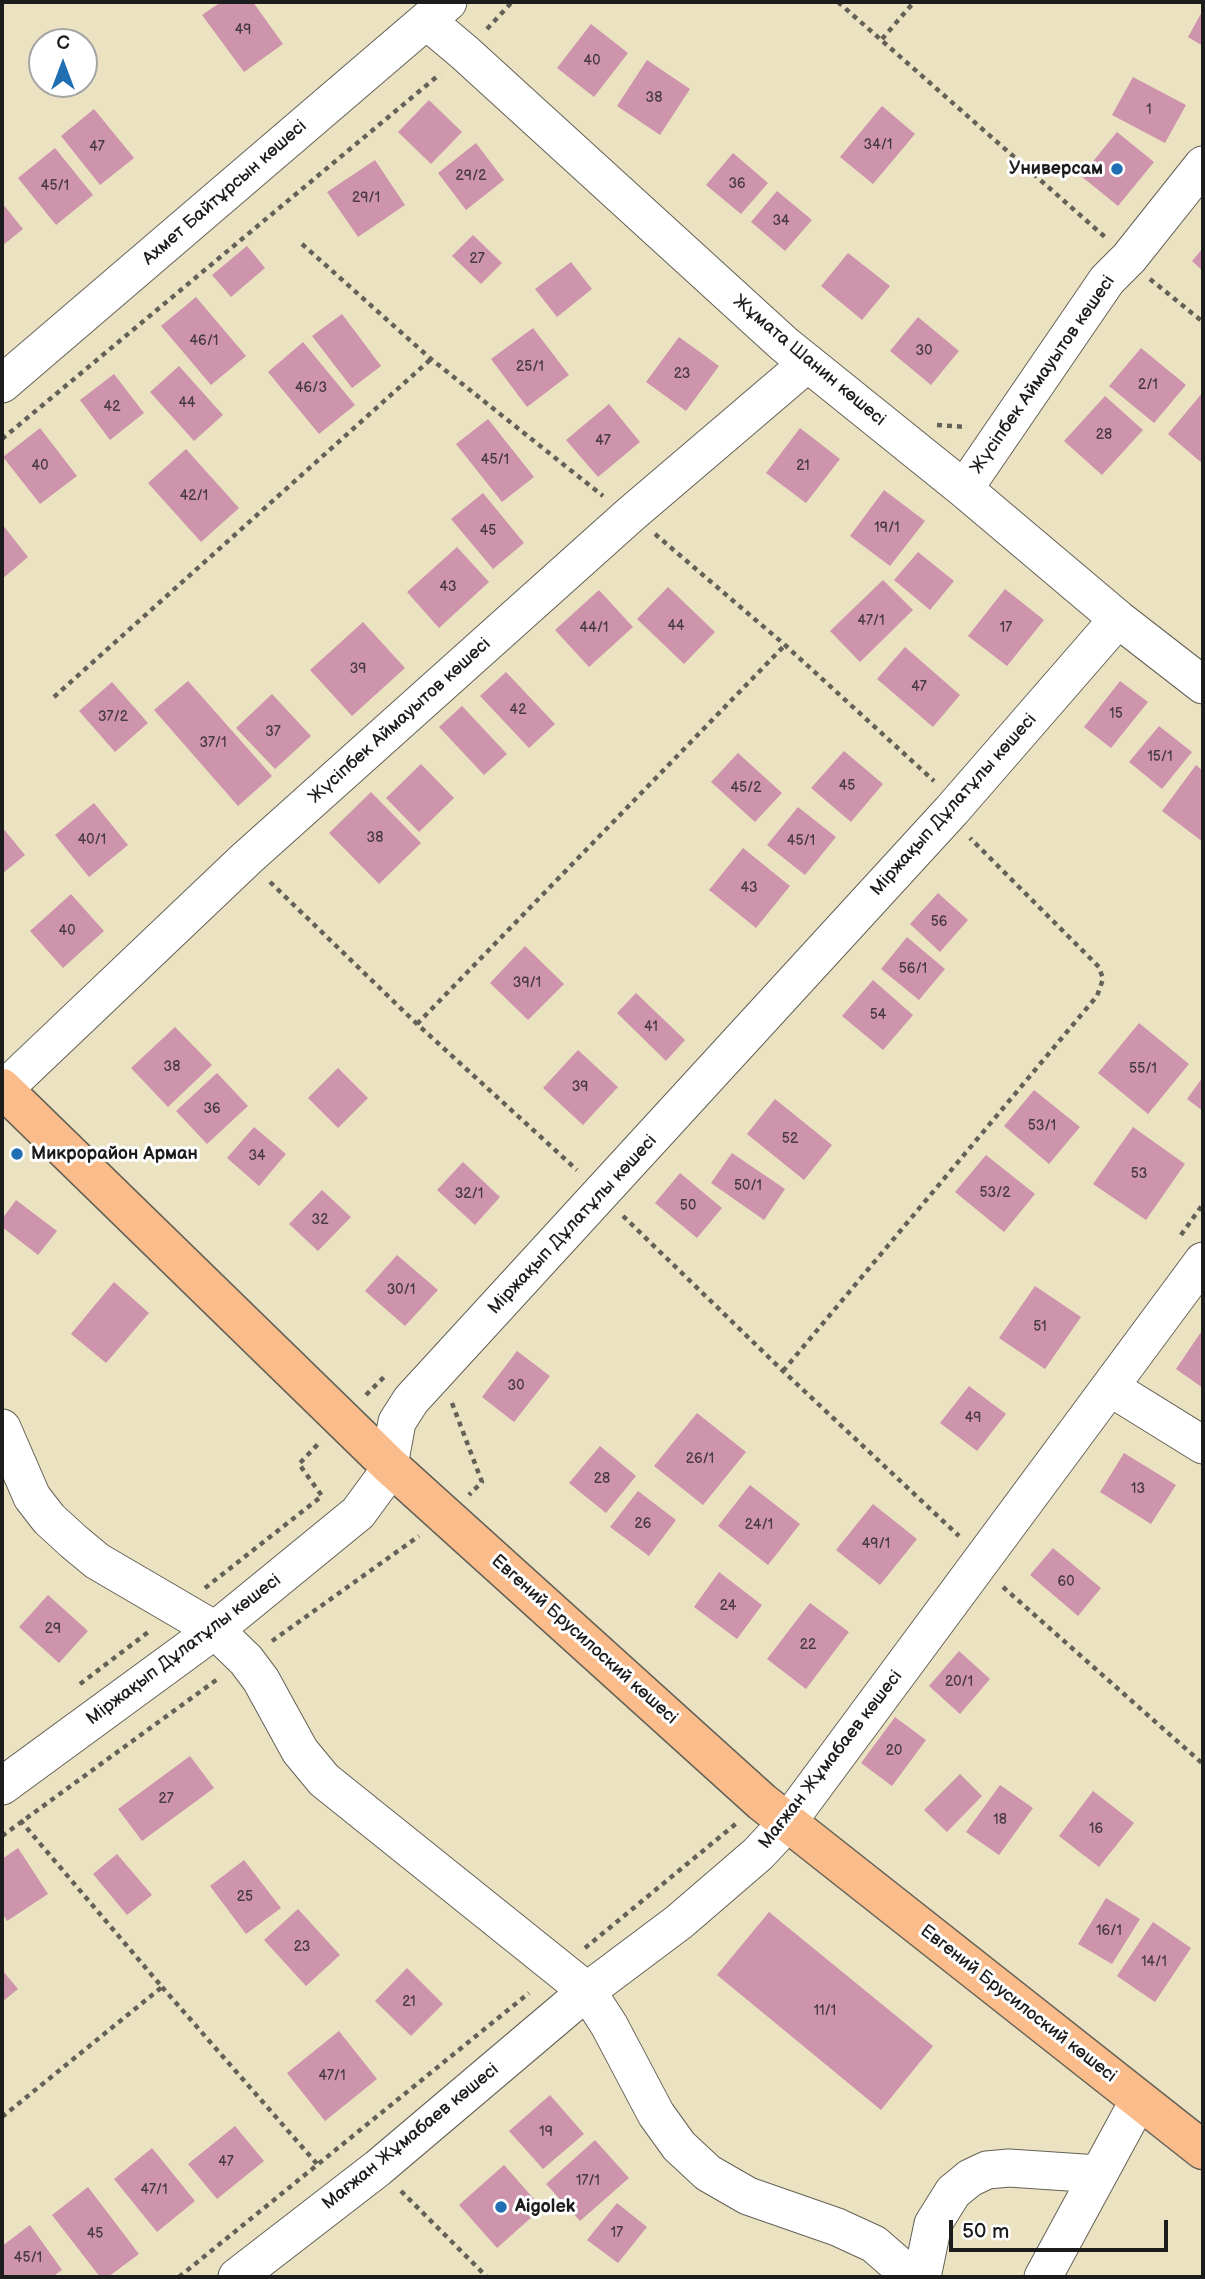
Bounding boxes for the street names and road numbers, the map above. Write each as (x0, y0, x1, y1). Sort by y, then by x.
street label: Ахмет Байтұрсын көшесі (139, 116, 311, 270)
street label: Жүсіпбек Аймауытов көшесі (966, 272, 1120, 478)
street label: Жұмата Шанин көшесі (728, 291, 890, 431)
street label: Жүсіпбек Аймауытов көшесі (305, 634, 495, 808)
street label: Міржақып Дұлатұлы көшесі (866, 709, 1042, 901)
street label: Міржақып Дұлатұлы көшесі (484, 1131, 662, 1319)
street label: Евгений Брусилоский көшесі (486, 1551, 682, 1729)
street label: Міржақып Дұлатұлы көшесі (83, 1570, 285, 1730)
street label: Мағжан Жұмабаев көшесі (755, 1666, 907, 1854)
street label: Евгений Брусилоский көшесі (916, 1921, 1120, 2087)
street label: Мағжан Жұмабаев көшесі (318, 2059, 504, 2215)

